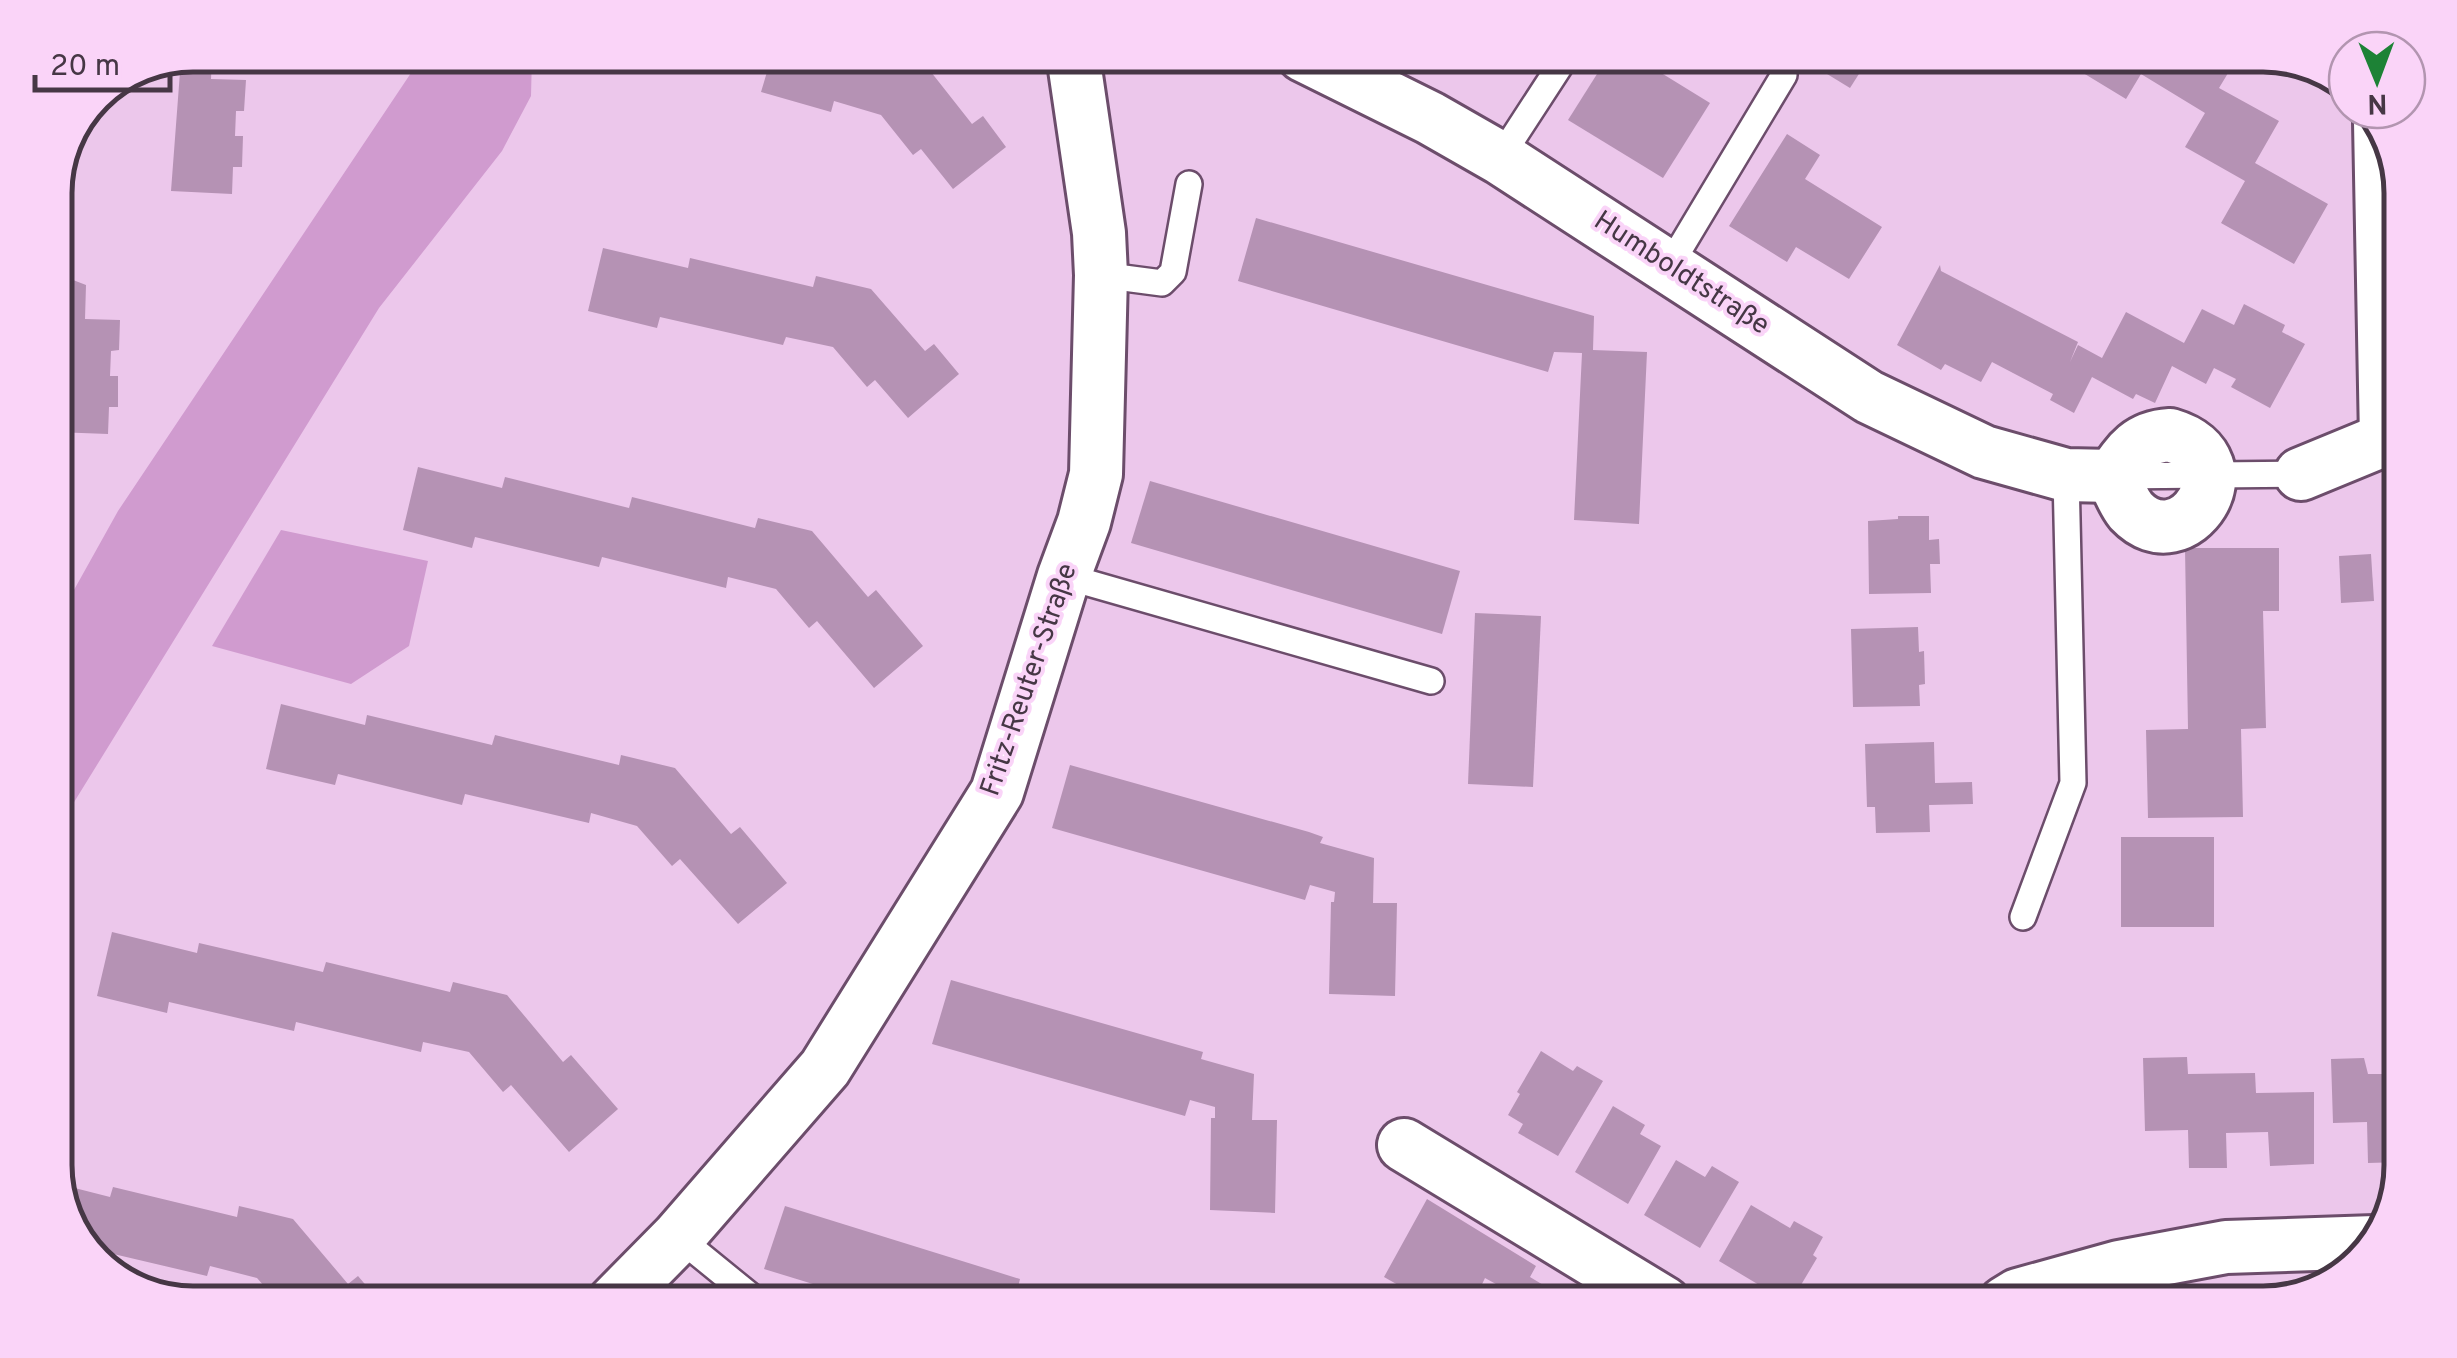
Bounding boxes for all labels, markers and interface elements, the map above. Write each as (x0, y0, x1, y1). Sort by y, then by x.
scale bar (35, 30, 170, 92)
north arrow (2327, 30, 2427, 130)
text: 20 m (50, 49, 120, 86)
text: N (2367, 84, 2388, 120)
street label: Humboldtstraße (1586, 204, 1776, 344)
street label: Fritz-Reuter-Straße (973, 559, 1087, 801)

